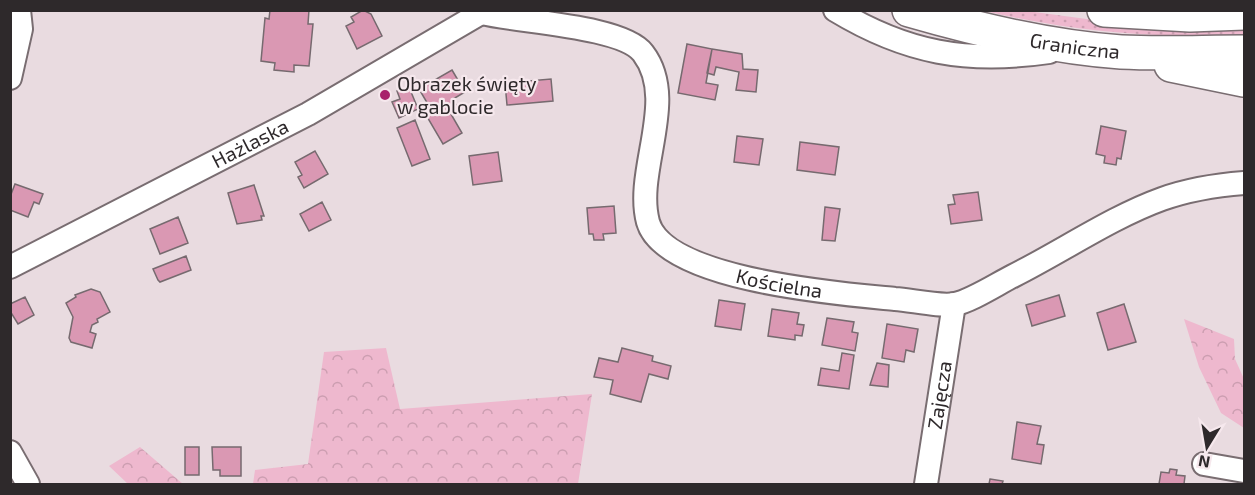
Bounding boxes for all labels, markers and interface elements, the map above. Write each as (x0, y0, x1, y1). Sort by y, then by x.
street label: Graniczna (1028, 27, 1121, 63)
place label: Obrazek święty w gablocie (397, 71, 537, 118)
marker: Obrazek święty w gablocie (378, 88, 392, 102)
street label: Hażlaska (207, 113, 292, 172)
street label: Kościelna (734, 263, 824, 302)
street label: Zajęcza (922, 359, 956, 431)
north arrow (1177, 417, 1237, 477)
text: N (1197, 452, 1212, 473)

